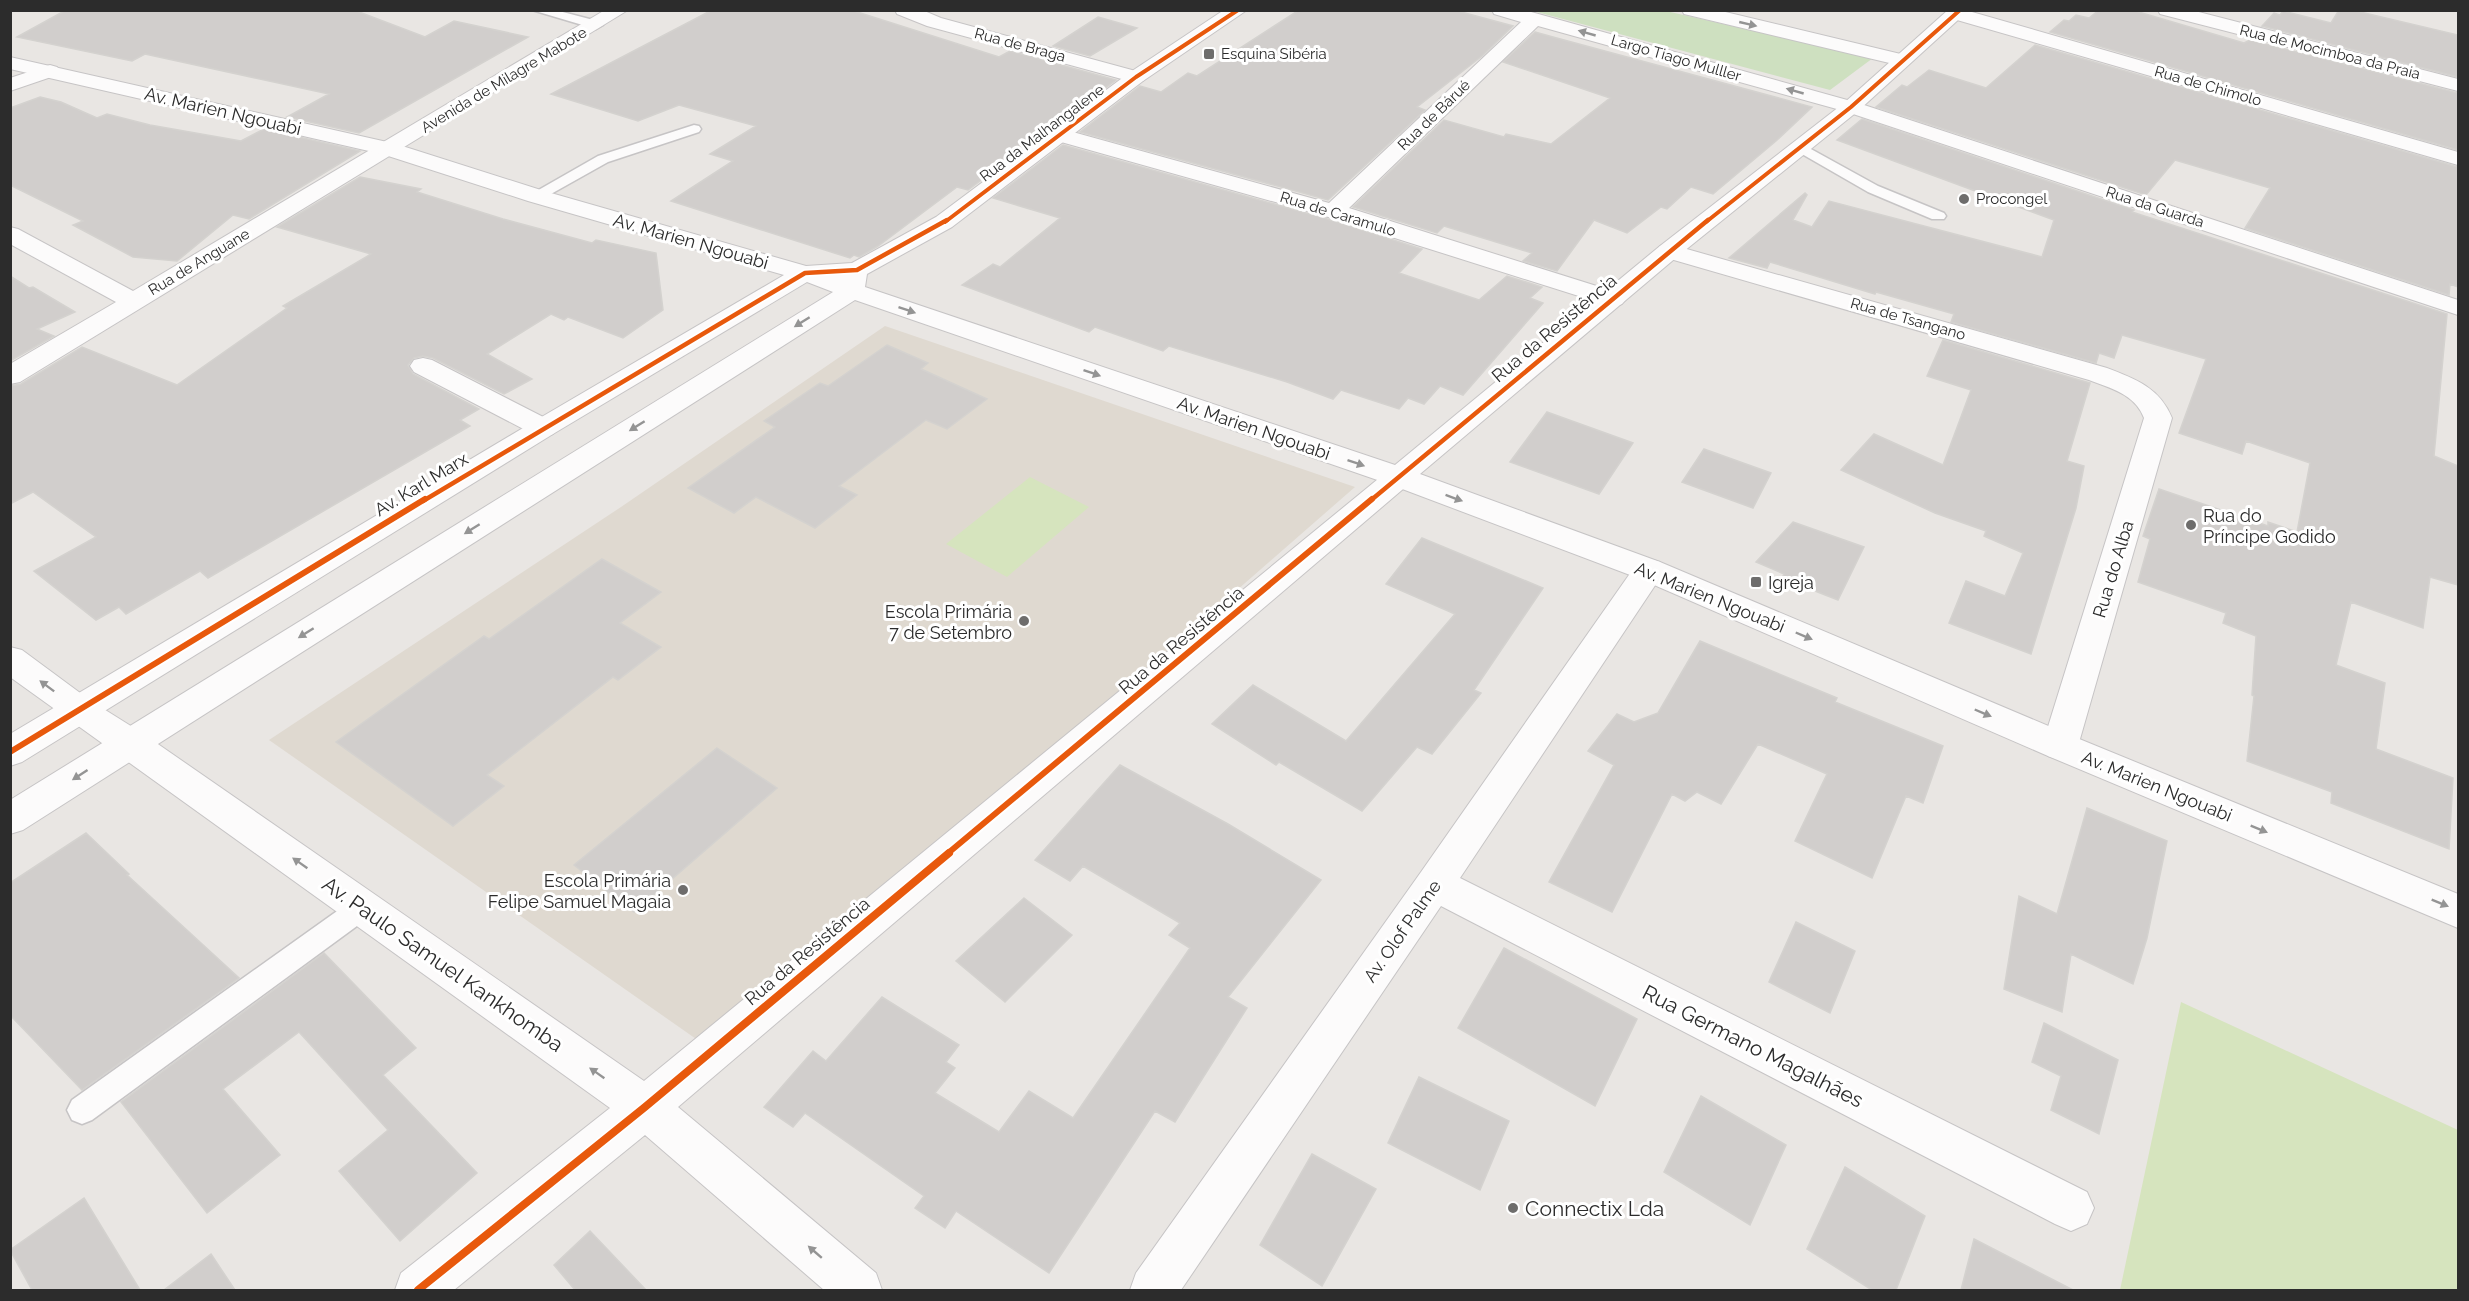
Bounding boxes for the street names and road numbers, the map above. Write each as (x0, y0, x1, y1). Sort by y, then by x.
street label: Rua de Mocimboa da Praia (2238, 21, 2422, 83)
street label: Avenida de Milagre Mabote (418, 23, 590, 137)
street label: Rua de Braga (973, 24, 1067, 66)
street label: Largo Tiago Mulller (1609, 31, 1744, 85)
street label: Rua de Chimolo (2152, 62, 2264, 110)
street label: Rua de Bárué (1394, 76, 1474, 154)
street label: Rua da Malhangalene (976, 80, 1108, 186)
street label: Av. Marien Ngouabi (142, 83, 304, 139)
street label: Rua da Guarda (2104, 183, 2206, 231)
street label: Rua de Caramulo (1278, 188, 1398, 240)
street label: Av. Marien Ngouabi (611, 209, 771, 273)
street label: Rua de Anguane (145, 225, 253, 299)
street label: Rua da Resistência (1487, 270, 1621, 386)
street label: Rua de Tsangano (1848, 294, 1968, 344)
street label: Av. Marien Ngouabi (1175, 392, 1333, 464)
street label: Av. Karl Marx (370, 448, 472, 520)
street label: Rua do Alba (2088, 518, 2138, 620)
street label: Av. Marien Ngouabi (1632, 557, 1788, 637)
street label: Rua da Resistência (1114, 582, 1248, 698)
street label: Av. Marien Ngouabi (2079, 746, 2235, 826)
street label: Av. Paulo Samuel Kankhomba (318, 871, 568, 1057)
street label: Av. Olof Palme (1359, 876, 1445, 986)
street label: Rua da Resistência (740, 893, 874, 1009)
street label: Rua Germano Magalhães (1638, 979, 1868, 1113)

